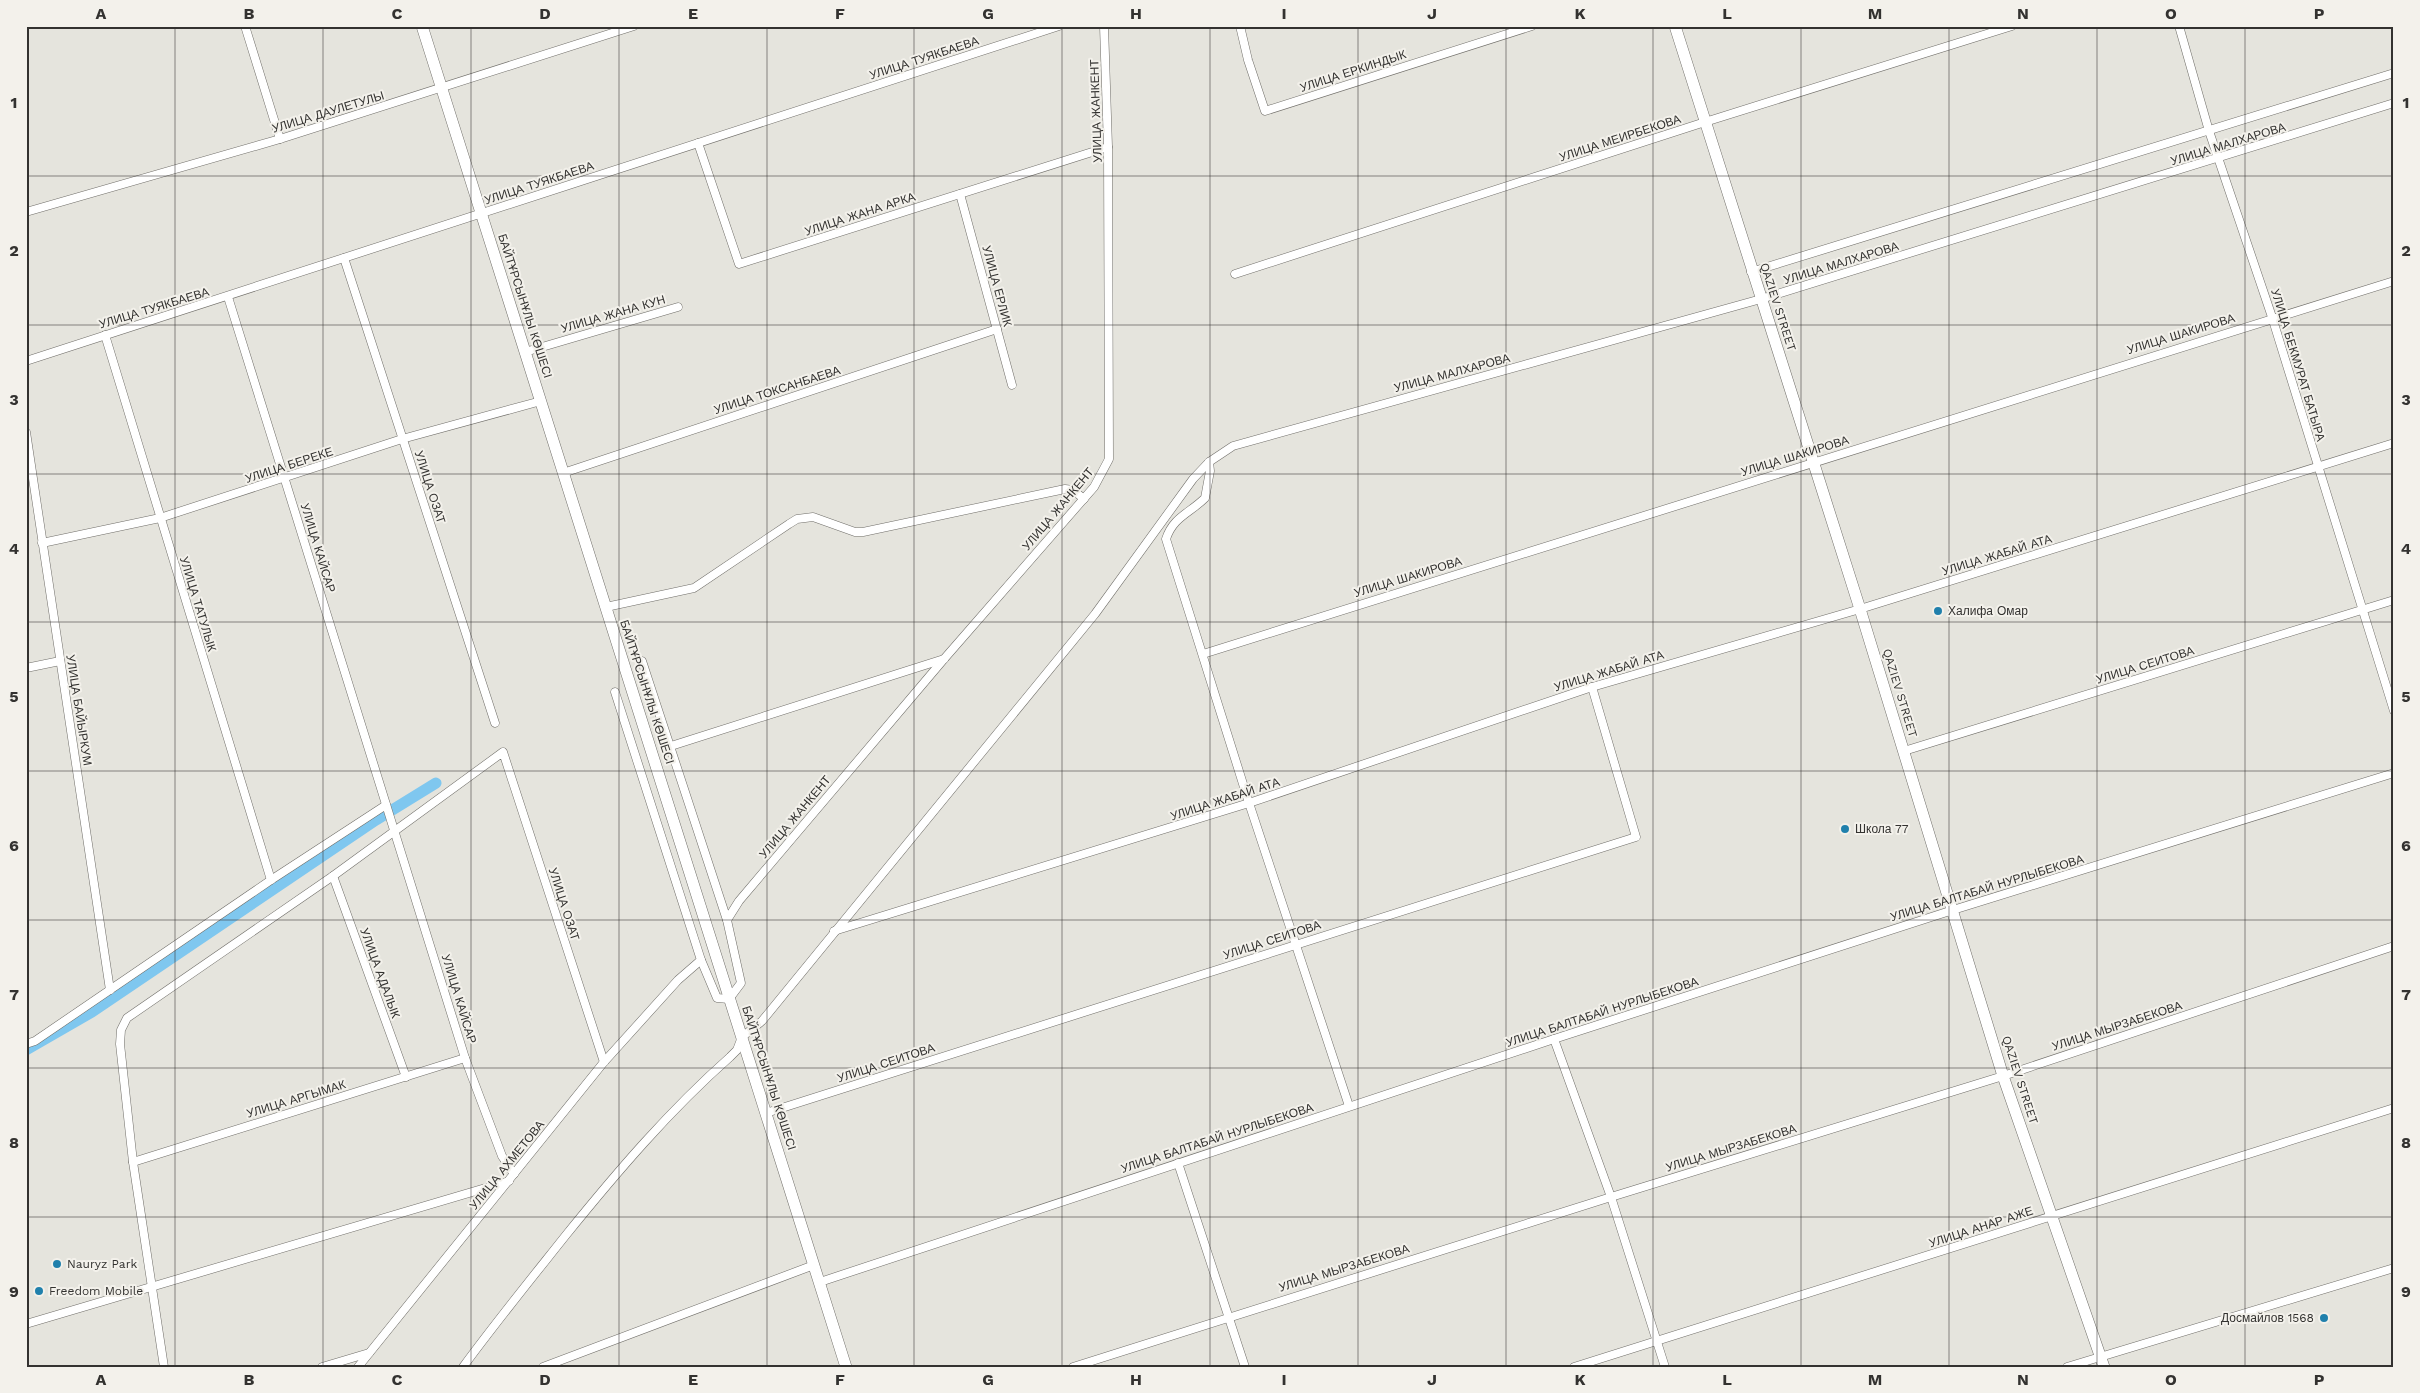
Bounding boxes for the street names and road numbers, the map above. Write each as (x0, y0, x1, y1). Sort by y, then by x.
street label: УЛИЦА ТУЯКБАЕВА (867, 34, 981, 82)
street label: УЛИЦА ЕРКИНДЫК (1298, 47, 1408, 95)
street label: УЛИЦА ЖАНКЕНТ (1087, 58, 1105, 163)
street label: УЛИЦА ДАУЛЕТУЛЫ (270, 88, 386, 136)
street label: УЛИЦА МЕИРБЕКОВА (1557, 112, 1683, 164)
street label: УЛИЦА МАЛХАРОВА (2169, 120, 2287, 168)
street label: УЛИЦА ТУЯКБАЕВА (482, 159, 596, 207)
street label: УЛИЦА ЖАНА АРКА (803, 189, 917, 239)
street label: БАЙТҰРСЫНҰЛЫ КӨШЕСІ (495, 232, 556, 380)
street label: УЛИЦА МАЛХАРОВА (1782, 239, 1900, 287)
street label: УЛИЦА ЕРЛИК (979, 244, 1015, 328)
street label: QAZIEV STREET (1757, 261, 1799, 353)
street label: УЛИЦА ТУЯКБАЕВА (97, 285, 211, 331)
street label: УЛИЦА БЕКМУРАТ БАТЫРА (2268, 287, 2328, 443)
street label: УЛИЦА ЖАНА КУН (559, 292, 667, 336)
street label: УЛИЦА ШАКИРОВА (2125, 311, 2237, 357)
street label: УЛИЦА МАЛХАРОВА (1392, 351, 1512, 395)
street label: УЛИЦА ТОКСАНБАЕВА (712, 363, 842, 417)
street label: УЛИЦА ШАКИРОВА (1739, 433, 1851, 479)
street label: УЛИЦА БЕРЕКЕ (243, 444, 335, 486)
street label: УЛИЦА ОЗАТ (412, 449, 449, 526)
street label: УЛИЦА ЖАНКЕНТ (1019, 464, 1097, 553)
street label: УЛИЦА КАЙСАР (298, 501, 339, 594)
street label: УЛИЦА ЖАБАЙ АТА (1940, 531, 2054, 578)
street label: УЛИЦА ШАКИРОВА (1352, 554, 1464, 600)
street label: УЛИЦА ТАТУЛЫК (177, 555, 219, 653)
street label: БАЙТҰРСЫНҰЛЫ КӨШЕСІ (617, 618, 678, 766)
street label: УЛИЦА СЕИТОВА (2094, 643, 2196, 687)
street label: УЛИЦА ЖАБАЙ АТА (1552, 647, 1666, 694)
street label: QAZIEV STREET (1880, 647, 1920, 739)
street label: УЛИЦА БАЙЫРКУМ (63, 653, 96, 767)
street label: УЛИЦА ЖАНКЕНТ (756, 772, 834, 861)
street label: УЛИЦА ЖАБАЙ АТА (1168, 774, 1281, 823)
street label: УЛИЦА БАЛТАБАЙ НУРЛЫБЕКОВА (1888, 851, 2085, 924)
street label: УЛИЦА ОЗАТ (546, 866, 583, 943)
street label: УЛИЦА СЕИТОВА (1221, 918, 1323, 962)
street label: УЛИЦА АДАЛЫК (357, 926, 403, 1020)
street label: УЛИЦА КАЙСАР (439, 952, 480, 1045)
street label: УЛИЦА БАЛТАБАЙ НУРЛЫБЕКОВА (1504, 973, 1700, 1050)
street label: УЛИЦА МЫРЗАБЕКОВА (2050, 998, 2184, 1054)
street label: БАЙТҰРСЫНҰЛЫ КӨШЕСІ (739, 1004, 800, 1152)
street label: QAZIEV STREET (1999, 1034, 2041, 1126)
street label: УЛИЦА СЕИТОВА (835, 1041, 937, 1085)
street label: УЛИЦА АРГЫМАК (245, 1077, 347, 1121)
street label: УЛИЦА БАЛТАБАЙ НУРЛЫБЕКОВА (1119, 1099, 1315, 1176)
street label: УЛИЦА АХМЕТОВА (467, 1118, 547, 1212)
street label: УЛИЦА МЫРЗАБЕКОВА (1664, 1121, 1798, 1175)
street label: УЛИЦА АНАР АЖЕ (1927, 1204, 2035, 1250)
street label: УЛИЦА МЫРЗАБЕКОВА (1277, 1241, 1411, 1295)

